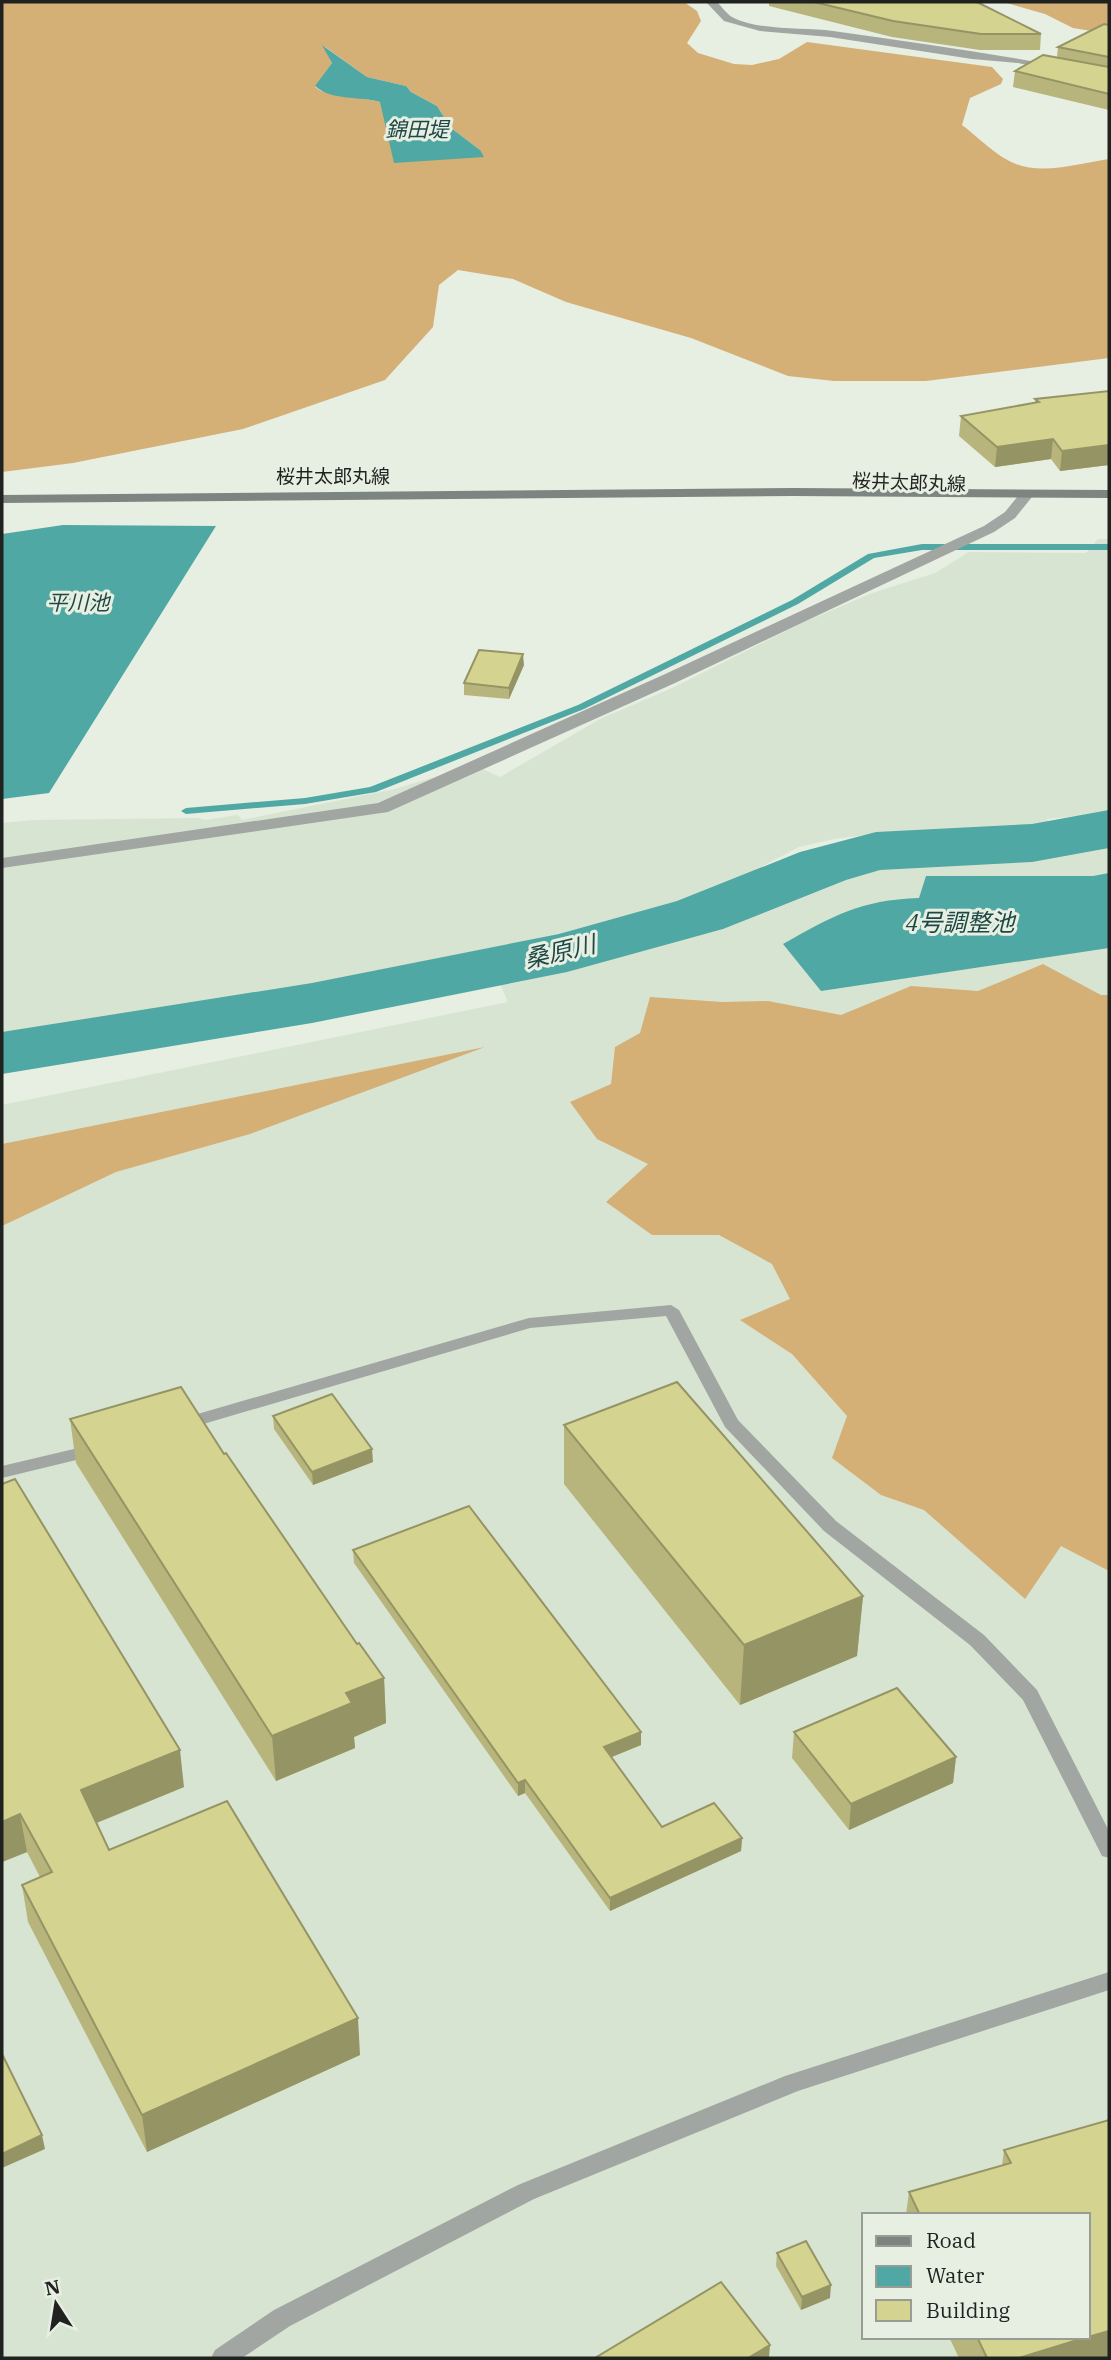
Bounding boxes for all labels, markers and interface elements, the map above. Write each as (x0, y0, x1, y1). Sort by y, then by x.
water label: 錦田堤 (386, 115, 450, 143)
street label: 桜井太郎丸線 (276, 464, 390, 488)
street label: 桜井太郎丸線 (852, 468, 966, 496)
water label: 平川池 (47, 588, 111, 616)
water label: 4号調整池 (905, 906, 1017, 938)
water label: 桑原川 (521, 927, 601, 975)
legend (862, 2213, 1090, 2339)
text: Road (926, 2226, 976, 2254)
text: Water (926, 2261, 985, 2289)
north arrow (21, 2269, 91, 2339)
text: N (43, 2274, 62, 2301)
text: Building (926, 2296, 1011, 2324)

